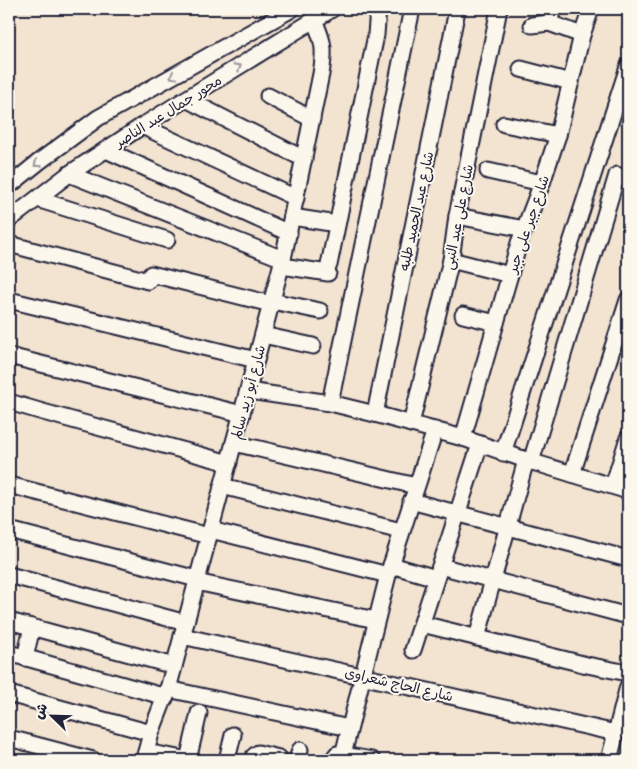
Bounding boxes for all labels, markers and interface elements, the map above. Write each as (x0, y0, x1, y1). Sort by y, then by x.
one-way arrow (233, 63, 242, 73)
street label: محور جمال عبد الناصر (109, 68, 227, 155)
one-way arrow (170, 70, 179, 80)
street label: شارع عبد الحميد طلبه (392, 149, 441, 273)
one-way arrow (34, 158, 43, 166)
street label: شارع على عبد النبى (436, 162, 481, 272)
street label: شارع جبر على جبر (500, 172, 557, 277)
street label: شارع أبو زيد سالم (224, 342, 273, 442)
street label: شارع الحاج شعراوى (342, 660, 456, 709)
north arrow (28, 692, 78, 742)
text: ش (26, 699, 55, 723)

